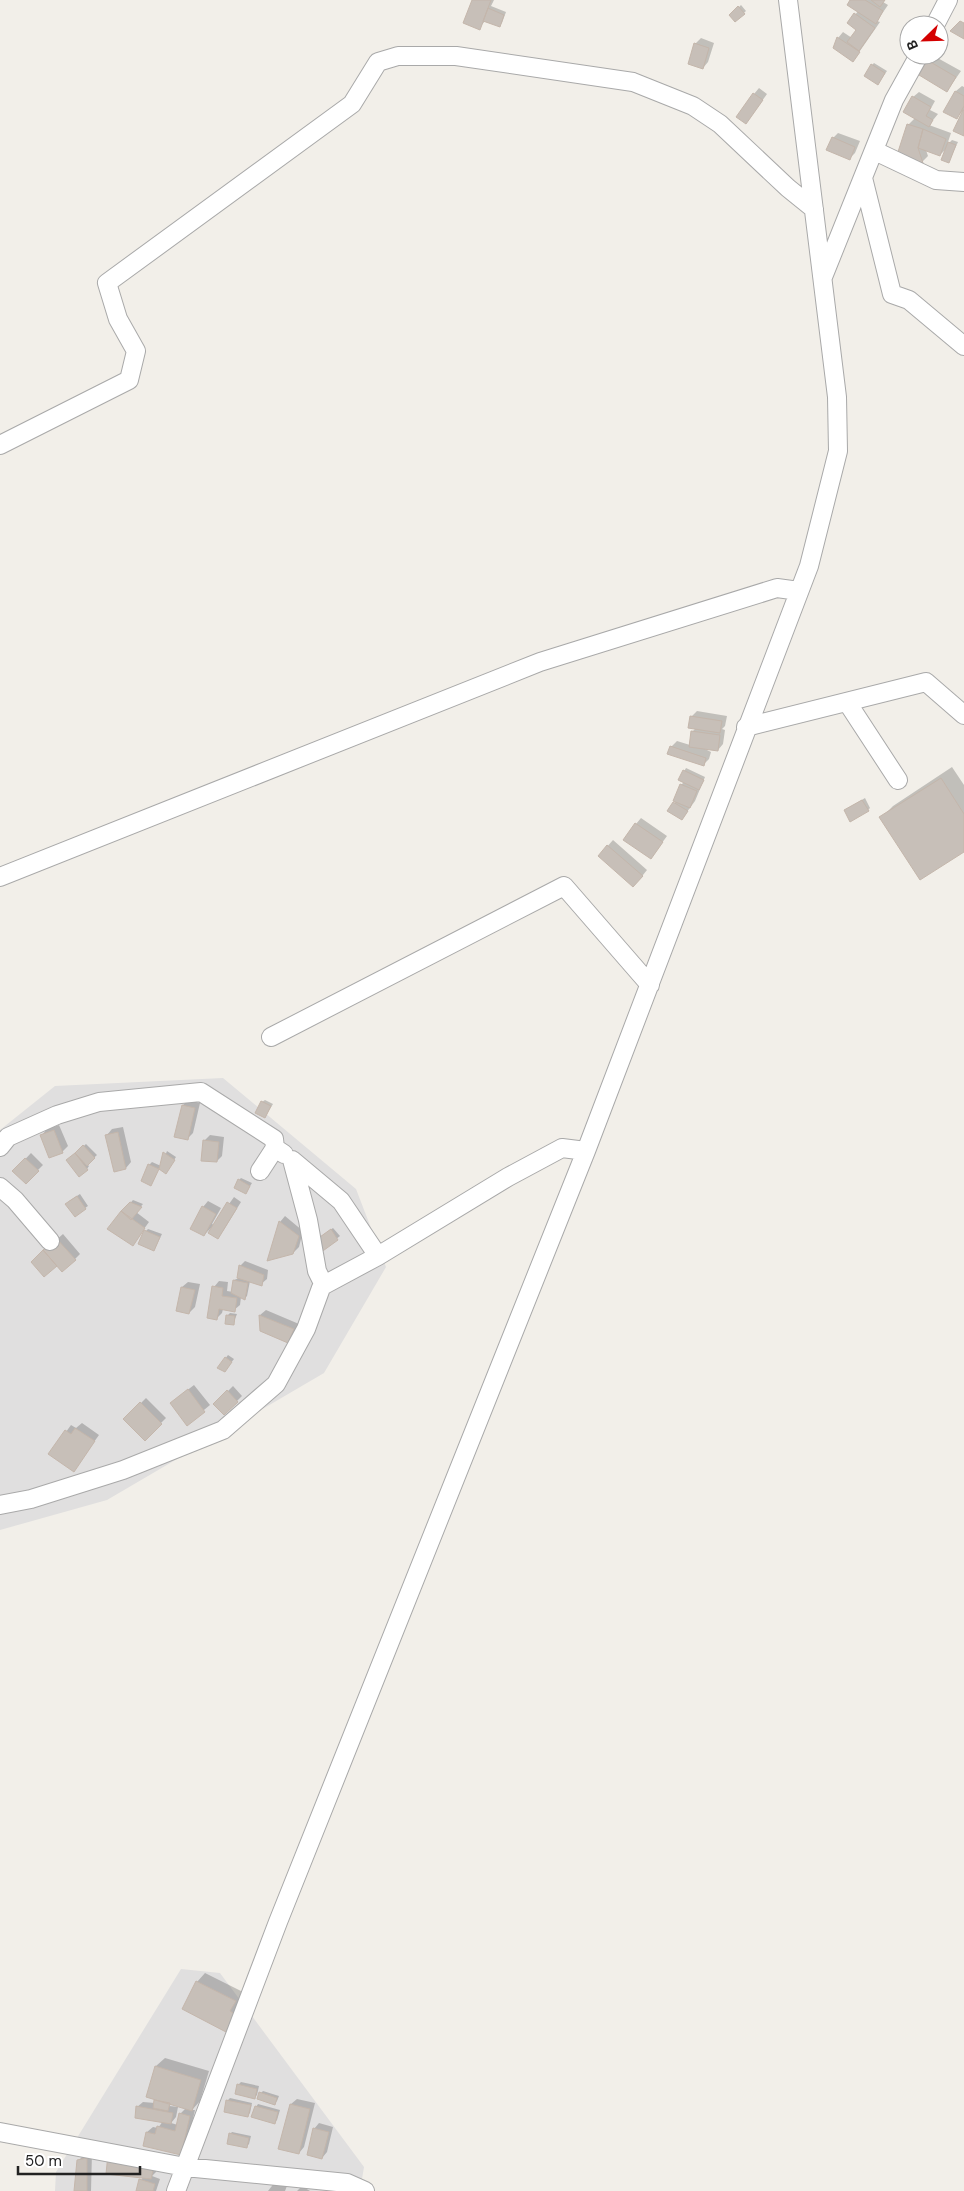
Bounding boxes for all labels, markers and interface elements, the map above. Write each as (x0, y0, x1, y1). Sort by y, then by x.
north arrow (899, 15, 949, 65)
text: B (902, 37, 922, 53)
scale bar (18, 2144, 140, 2176)
text: 50 m (25, 2151, 62, 2171)

